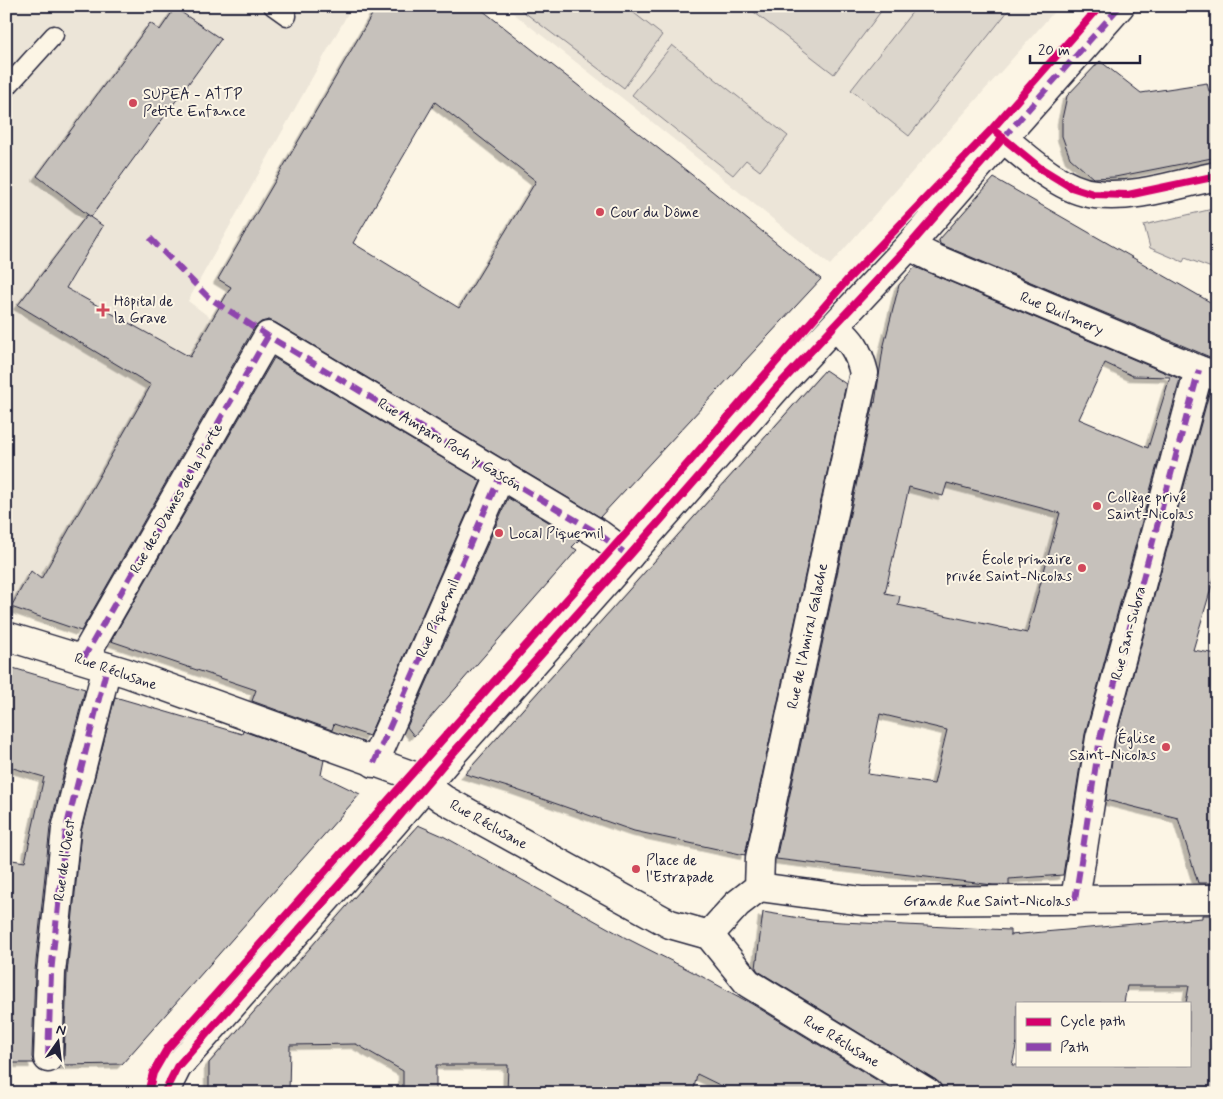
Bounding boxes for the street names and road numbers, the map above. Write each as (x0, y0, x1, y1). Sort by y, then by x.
street label: Rue Quilmery (1017, 287, 1107, 341)
street label: Rue Amparo Poch y Gascón (373, 394, 526, 496)
street label: Rue des Dames de la Porte (126, 420, 228, 577)
street label: Rue de l'Amiral Galache (783, 561, 833, 711)
street label: Rue Piquemil (412, 576, 464, 661)
street label: Rue San-Subra (1107, 584, 1151, 683)
street label: Rue Réclusane (72, 648, 160, 695)
street label: Rue Réclusane (446, 795, 531, 855)
street label: Rue de l'Ouest (49, 817, 81, 903)
street label: Grande Rue Saint-Nicolas (903, 892, 1071, 912)
street label: Rue Réclusane (799, 1011, 884, 1073)

